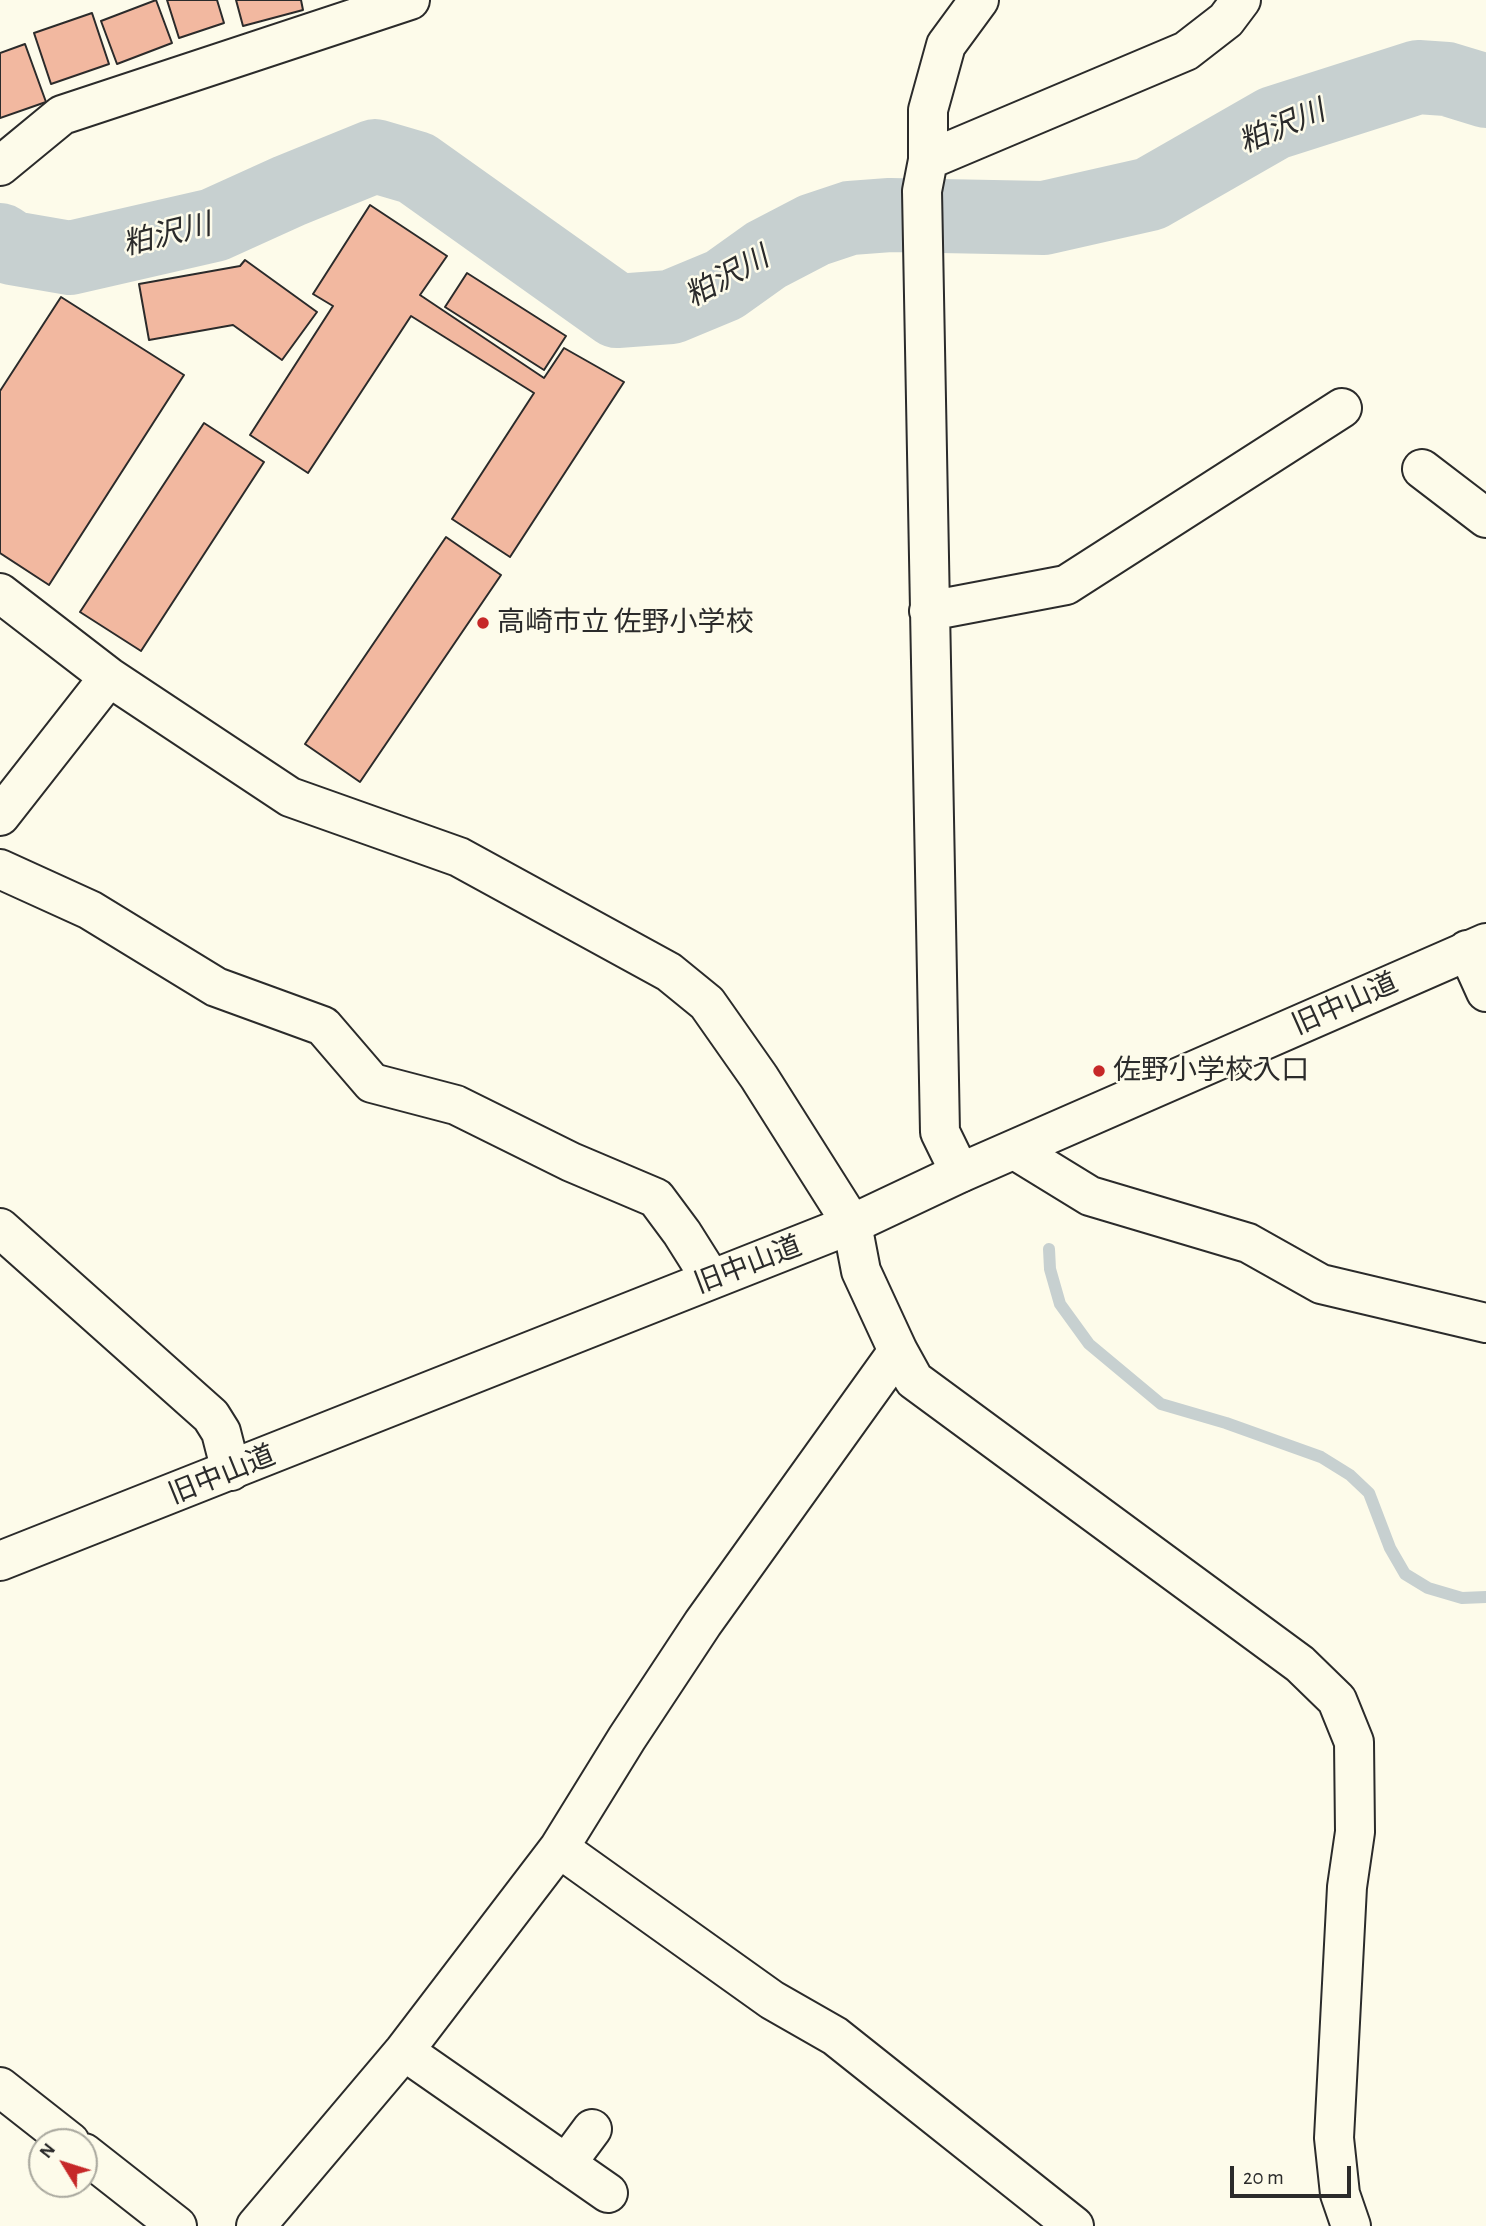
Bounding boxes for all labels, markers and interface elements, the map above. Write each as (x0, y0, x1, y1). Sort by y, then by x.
water label: 粕沢川 (1234, 93, 1330, 161)
water label: 粕沢川 (119, 207, 215, 263)
water label: 粕沢川 (679, 239, 775, 315)
place label: 高崎市立 佐野小学校 (497, 606, 754, 640)
marker: 高崎市立 佐野小学校 (475, 615, 491, 631)
street label: 旧中山道 (1287, 966, 1403, 1042)
place label: 佐野小学校入口 (1113, 1054, 1309, 1088)
marker: 佐野小学校入口 (1091, 1063, 1107, 1079)
street label: 旧中山道 (690, 1229, 806, 1301)
street label: 旧中山道 (164, 1438, 280, 1512)
north arrow (28, 2128, 98, 2198)
text: N (36, 2140, 59, 2162)
scale bar (1234, 2152, 1355, 2196)
text: 20 m (1243, 2167, 1284, 2188)

